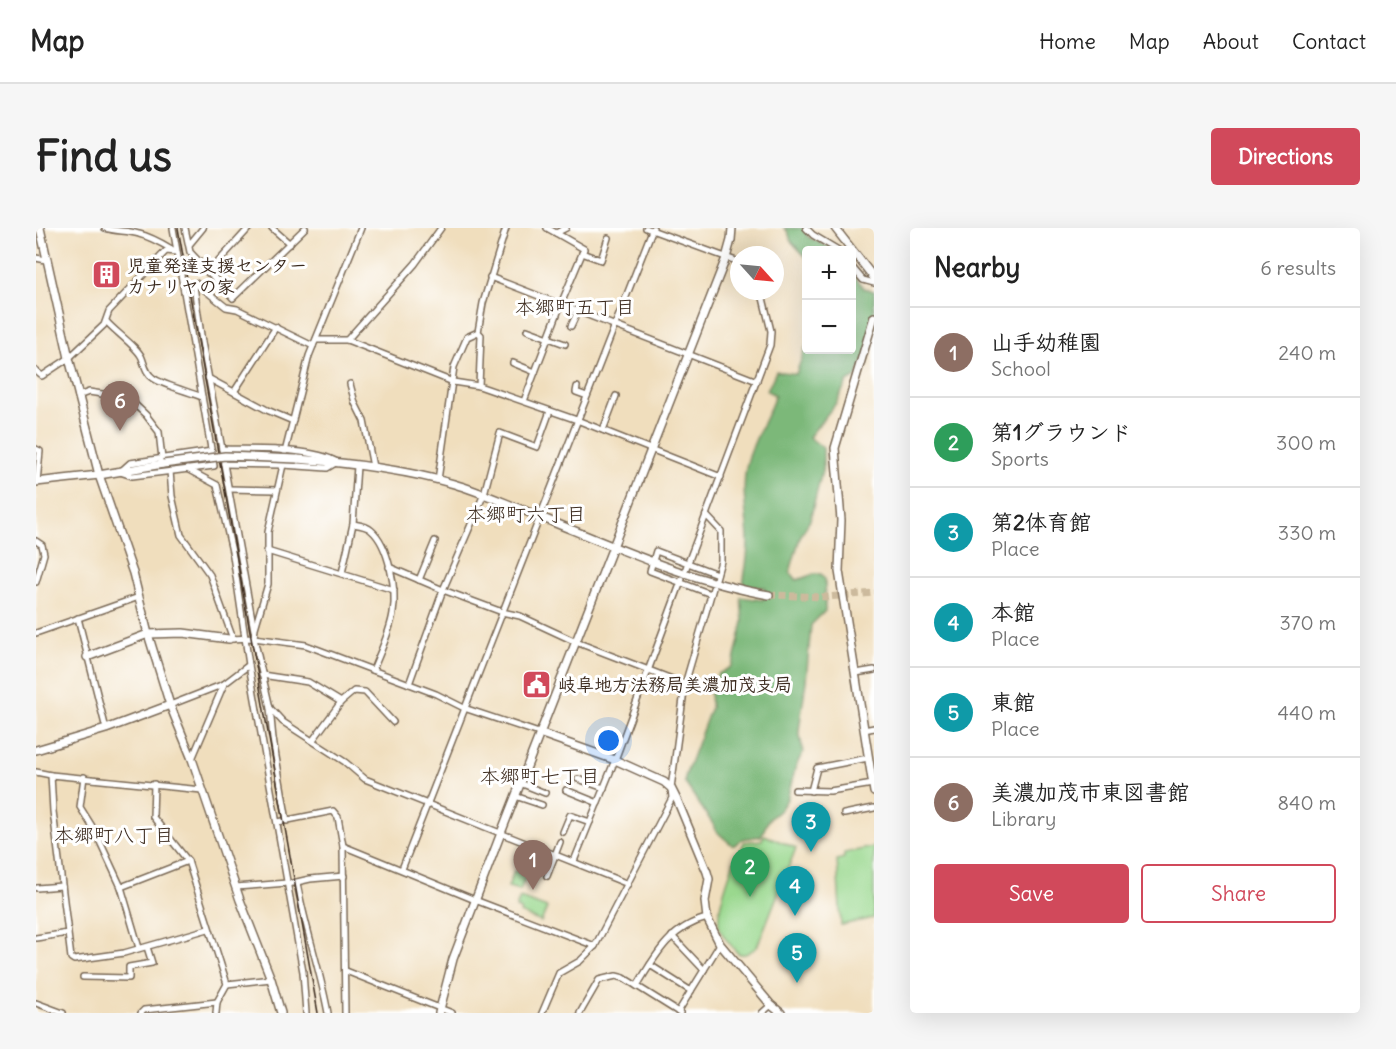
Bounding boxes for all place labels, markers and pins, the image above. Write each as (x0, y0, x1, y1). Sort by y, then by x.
place label: 児童発達支援センター カナリヤの家 (127, 254, 307, 298)
building icon: 児童発達支援センター カナリヤの家 (90, 259, 122, 291)
pin: 6 (100, 382, 140, 431)
public building icon: 岐阜地方法務局美濃加茂支局 (521, 668, 553, 700)
place label: 岐阜地方法務局美濃加茂支局 (558, 673, 792, 696)
pin: 3 (792, 802, 830, 852)
pin: 1 (514, 840, 552, 890)
pin: 2 (730, 848, 770, 897)
pin: 4 (776, 866, 814, 916)
pin: 5 (778, 934, 816, 983)

